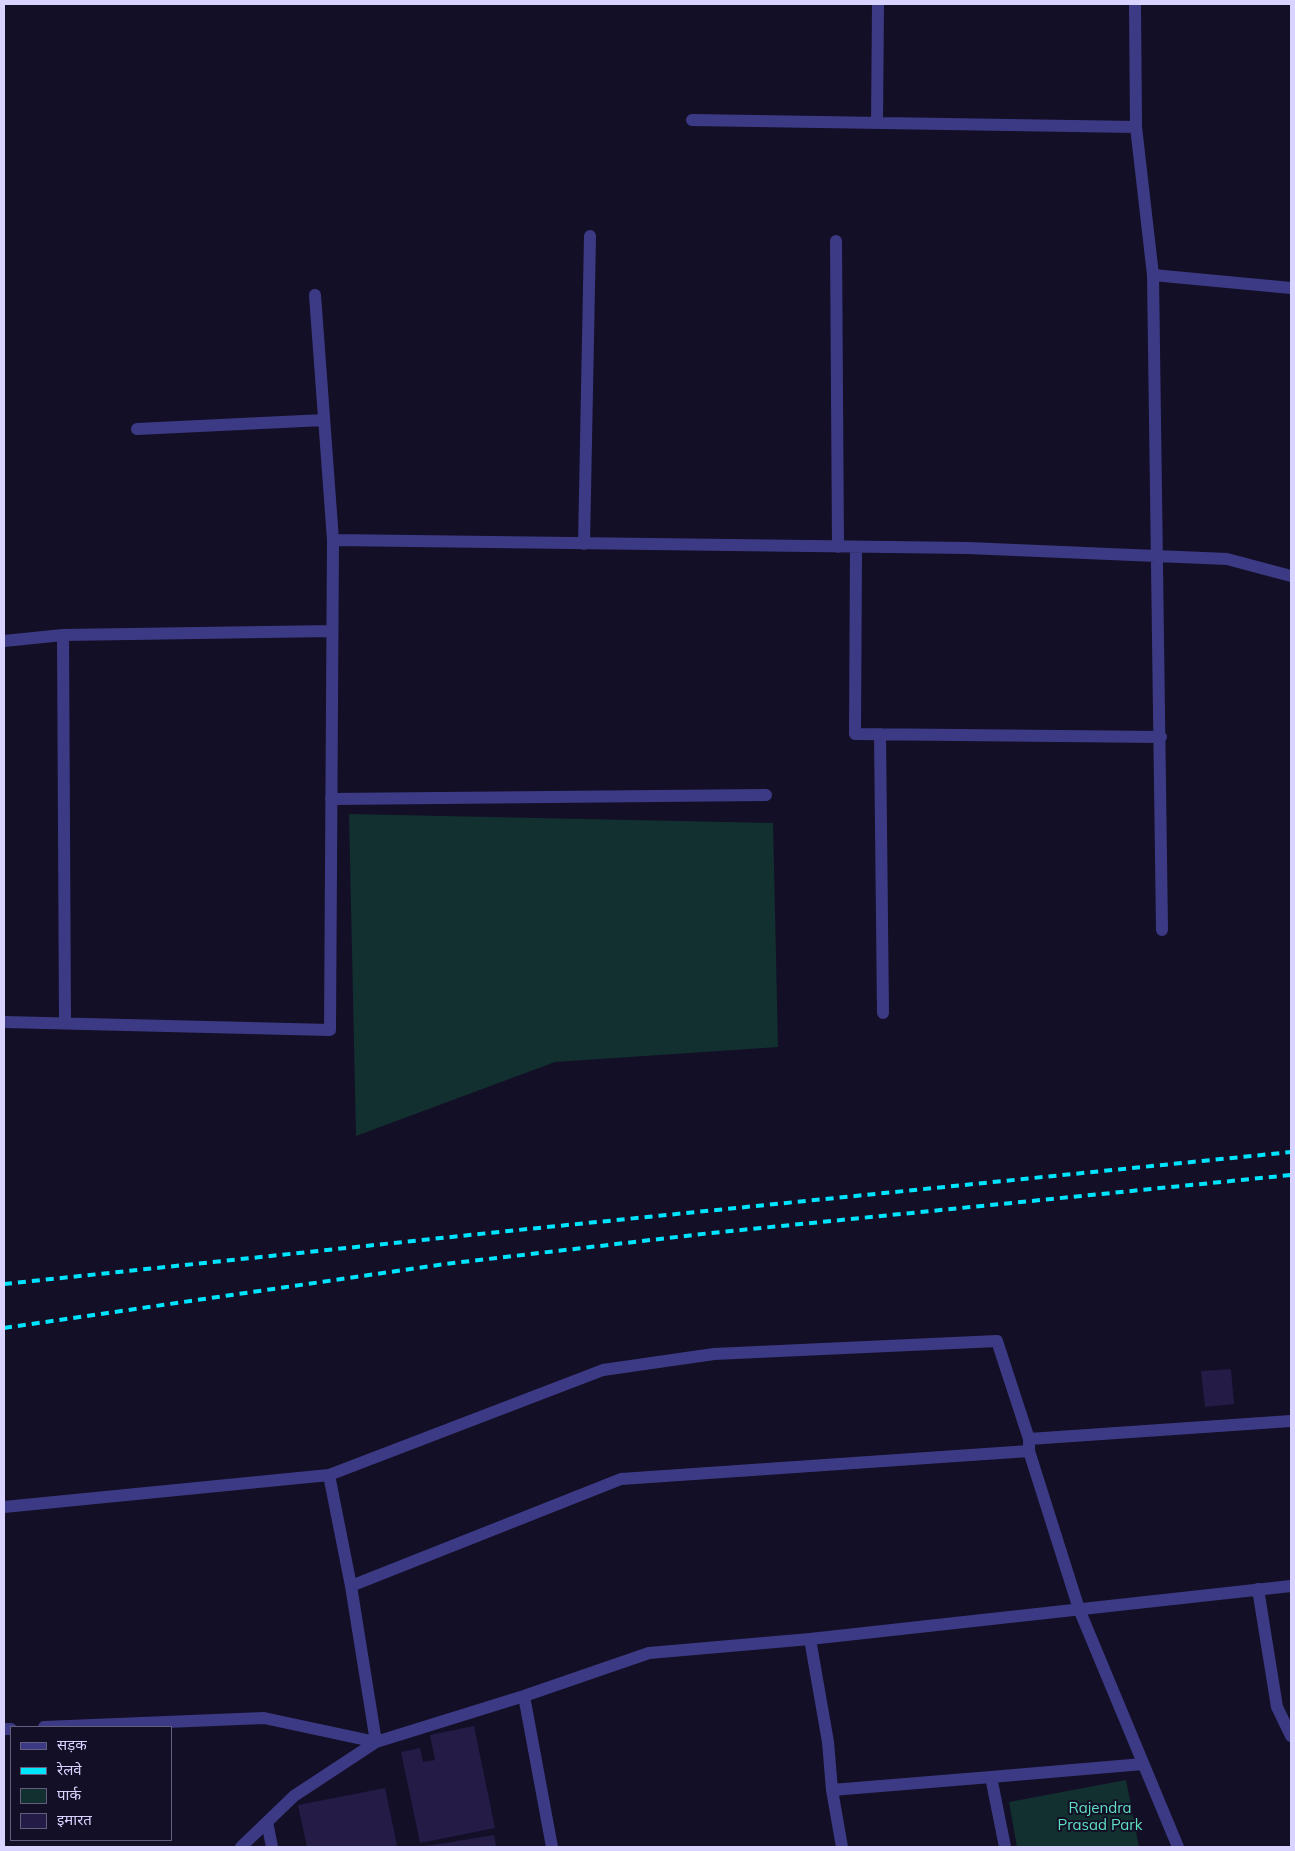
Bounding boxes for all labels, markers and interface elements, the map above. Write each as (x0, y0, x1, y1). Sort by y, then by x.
legend (10, 1726, 172, 1841)
text: सड़क (57, 1735, 87, 1754)
text: रेलवे (57, 1760, 82, 1779)
text: पार्क (57, 1785, 81, 1804)
park label: Rajendra Prasad Park (1058, 1799, 1142, 1834)
text: इमारत (57, 1810, 92, 1829)

